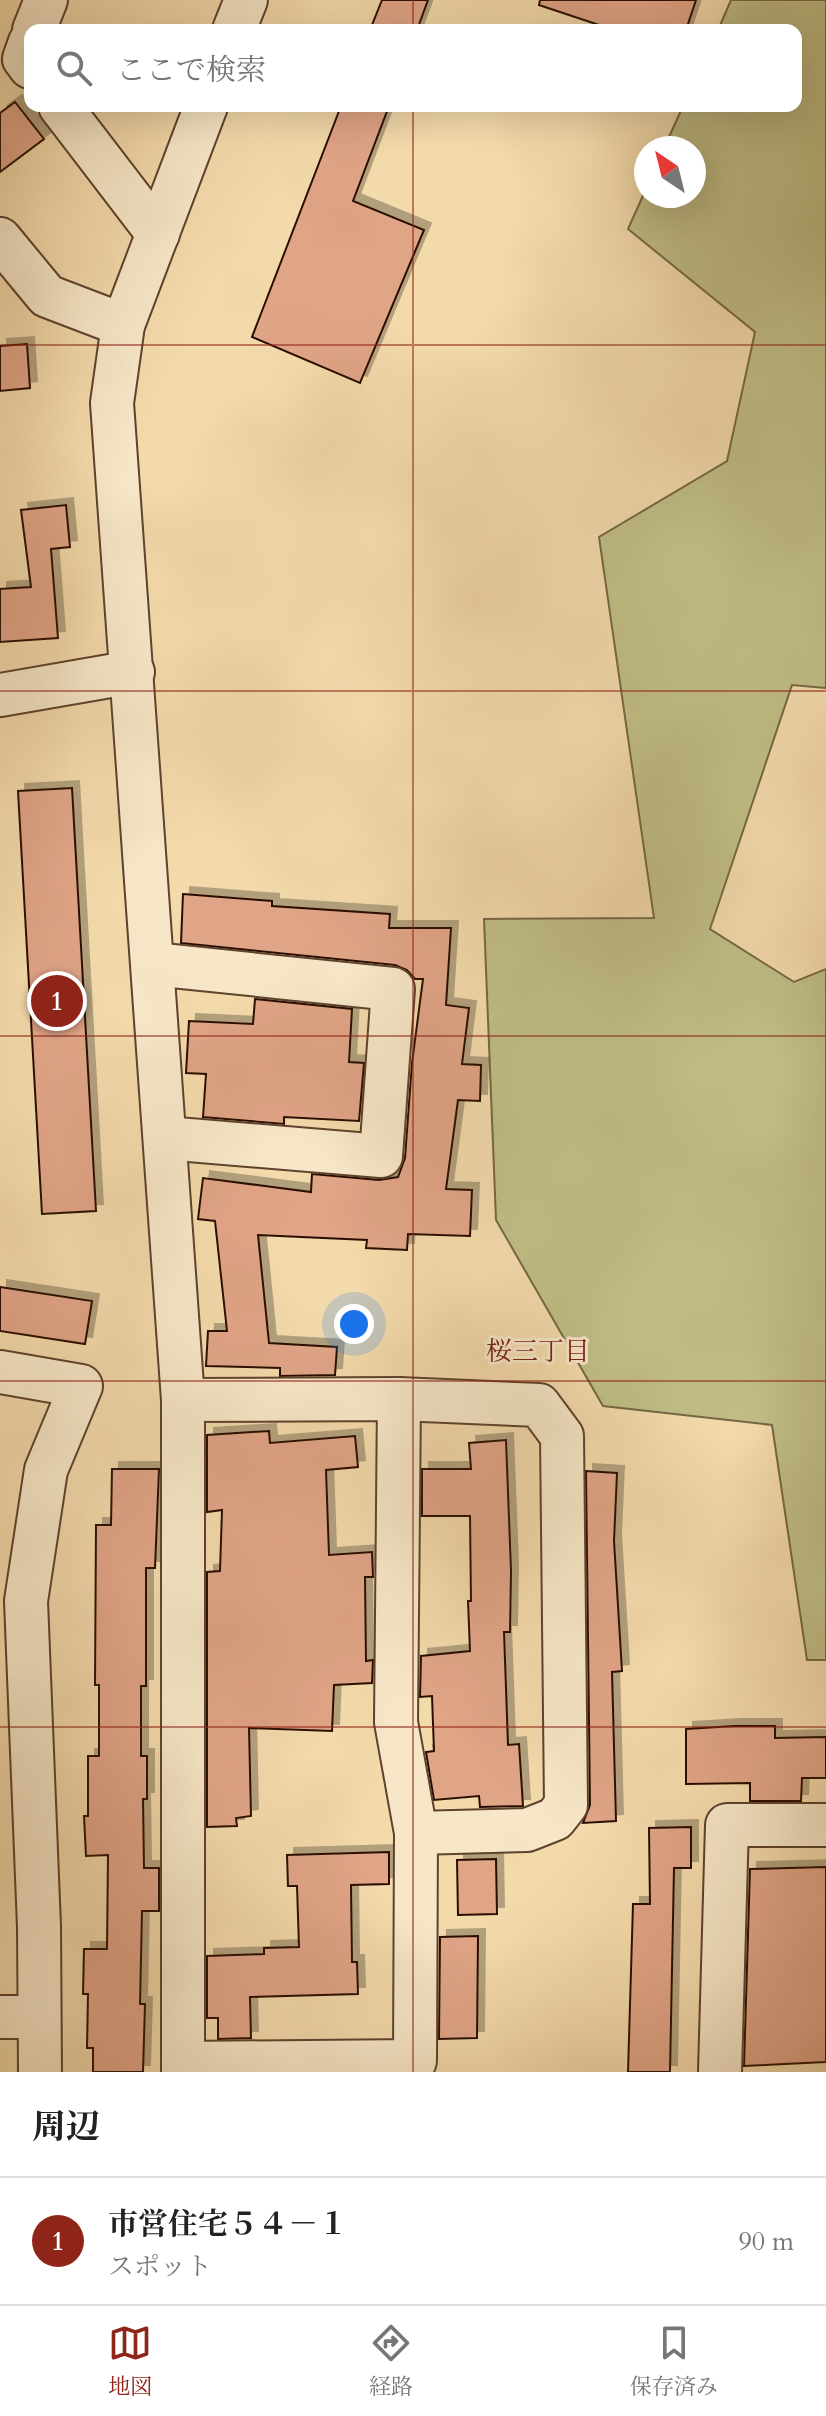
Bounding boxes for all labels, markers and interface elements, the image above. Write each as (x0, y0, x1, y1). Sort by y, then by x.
search box (24, 24, 802, 112)
icon: search (52, 46, 96, 90)
text: ここで検索 (116, 50, 266, 91)
north arrow (634, 136, 706, 208)
pin: 1 (31, 971, 83, 1031)
your location (334, 1304, 374, 1344)
district label: 桜三丁目 (486, 1334, 590, 1369)
text: 周辺 (32, 2104, 100, 2150)
text: 市営住宅５４－１ (108, 2204, 348, 2245)
text: 1 (51, 2224, 65, 2259)
text: 90 m (738, 2224, 794, 2259)
text: スポット (108, 2249, 212, 2284)
tab: 地図 (108, 2321, 152, 2402)
tab: 経路 (369, 2321, 413, 2402)
tab: 保存済み (630, 2321, 718, 2402)

